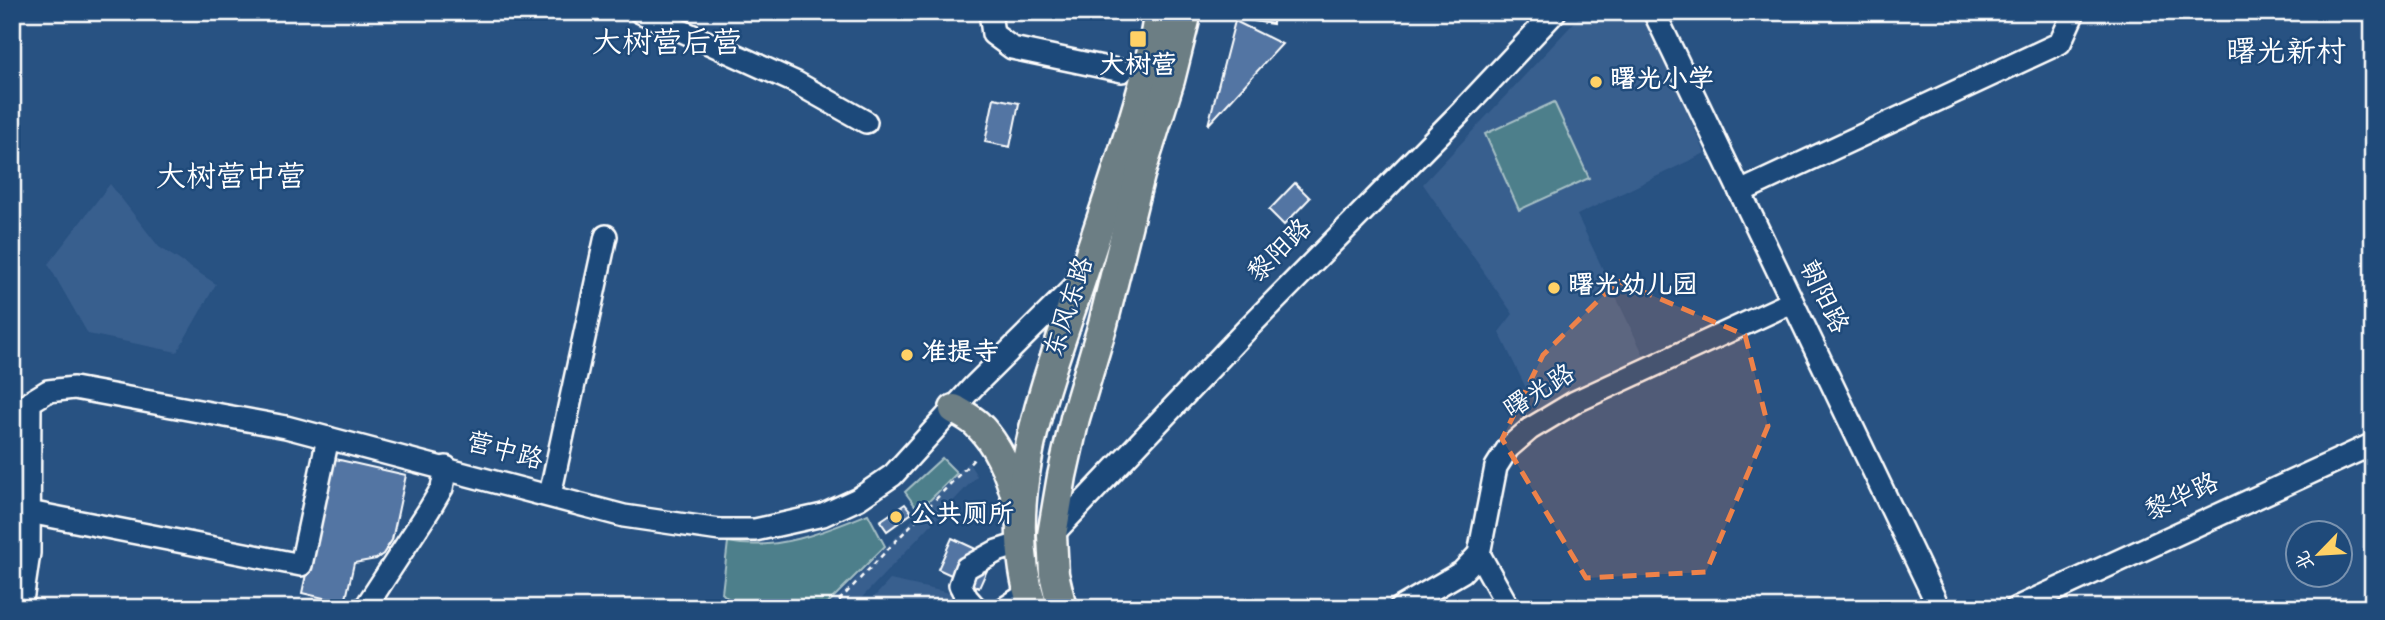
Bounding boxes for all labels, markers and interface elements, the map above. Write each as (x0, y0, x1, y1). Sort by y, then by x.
district label: 大树营后营 (592, 27, 742, 64)
marker: 大树营 (1128, 29, 1148, 49)
district label: 曙光新村 (2226, 37, 2346, 73)
place label: 大树营 (1099, 51, 1177, 84)
place label: 曙光小学 (1610, 65, 1714, 98)
marker: 曙光小学 (1588, 74, 1604, 90)
district label: 大树营中营 (156, 160, 306, 198)
street label: 黎阳路 (1242, 213, 1321, 292)
street label: 东风东路 (1039, 253, 1103, 362)
street label: 朝阳路 (1790, 255, 1854, 340)
place label: 曙光幼儿园 (1568, 271, 1698, 304)
marker: 曙光幼儿园 (1546, 280, 1562, 296)
place label: 准提寺 (921, 338, 999, 371)
marker: 准提寺 (899, 347, 915, 363)
street label: 曙光路 (1499, 358, 1582, 428)
street label: 营中路 (462, 427, 546, 479)
street label: 黎华路 (2140, 468, 2225, 531)
place label: 公共厕所 (910, 500, 1014, 533)
marker: 公共厕所 (888, 509, 904, 525)
north arrow (2284, 518, 2354, 588)
text: 北 (2292, 546, 2321, 573)

